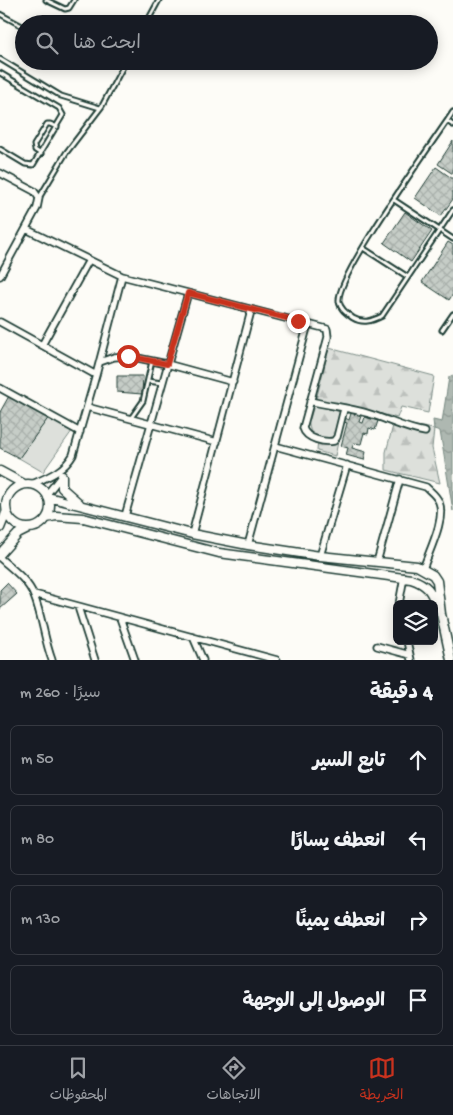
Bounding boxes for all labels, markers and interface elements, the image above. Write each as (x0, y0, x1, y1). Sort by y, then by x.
search box (15, 15, 438, 70)
icon: search (33, 29, 61, 57)
text: ابحث هنا (73, 33, 141, 56)
route end (287, 310, 310, 333)
route start (117, 345, 140, 368)
map controls (393, 600, 438, 645)
button: layers (393, 600, 438, 645)
text: 4 دقيقة (370, 682, 433, 707)
text: سيرًا · 260 m (20, 685, 101, 704)
icon: ahead (404, 746, 432, 774)
text: 50 m (21, 751, 54, 770)
text: تابع السير (313, 751, 385, 774)
icon: left (404, 826, 432, 854)
text: 80 m (21, 831, 54, 850)
text: انعطف يسارًا (291, 831, 385, 854)
icon: right (404, 906, 432, 934)
text: 130 m (21, 911, 60, 930)
text: انعطف يمينًا (296, 911, 385, 934)
icon: arrive (404, 986, 432, 1014)
text: الوصول إلى الوجهة (242, 991, 385, 1014)
tab: المحفوظات (50, 1054, 107, 1107)
tab: الاتجاهات (206, 1054, 261, 1107)
tab: الخريطة (360, 1054, 403, 1107)

